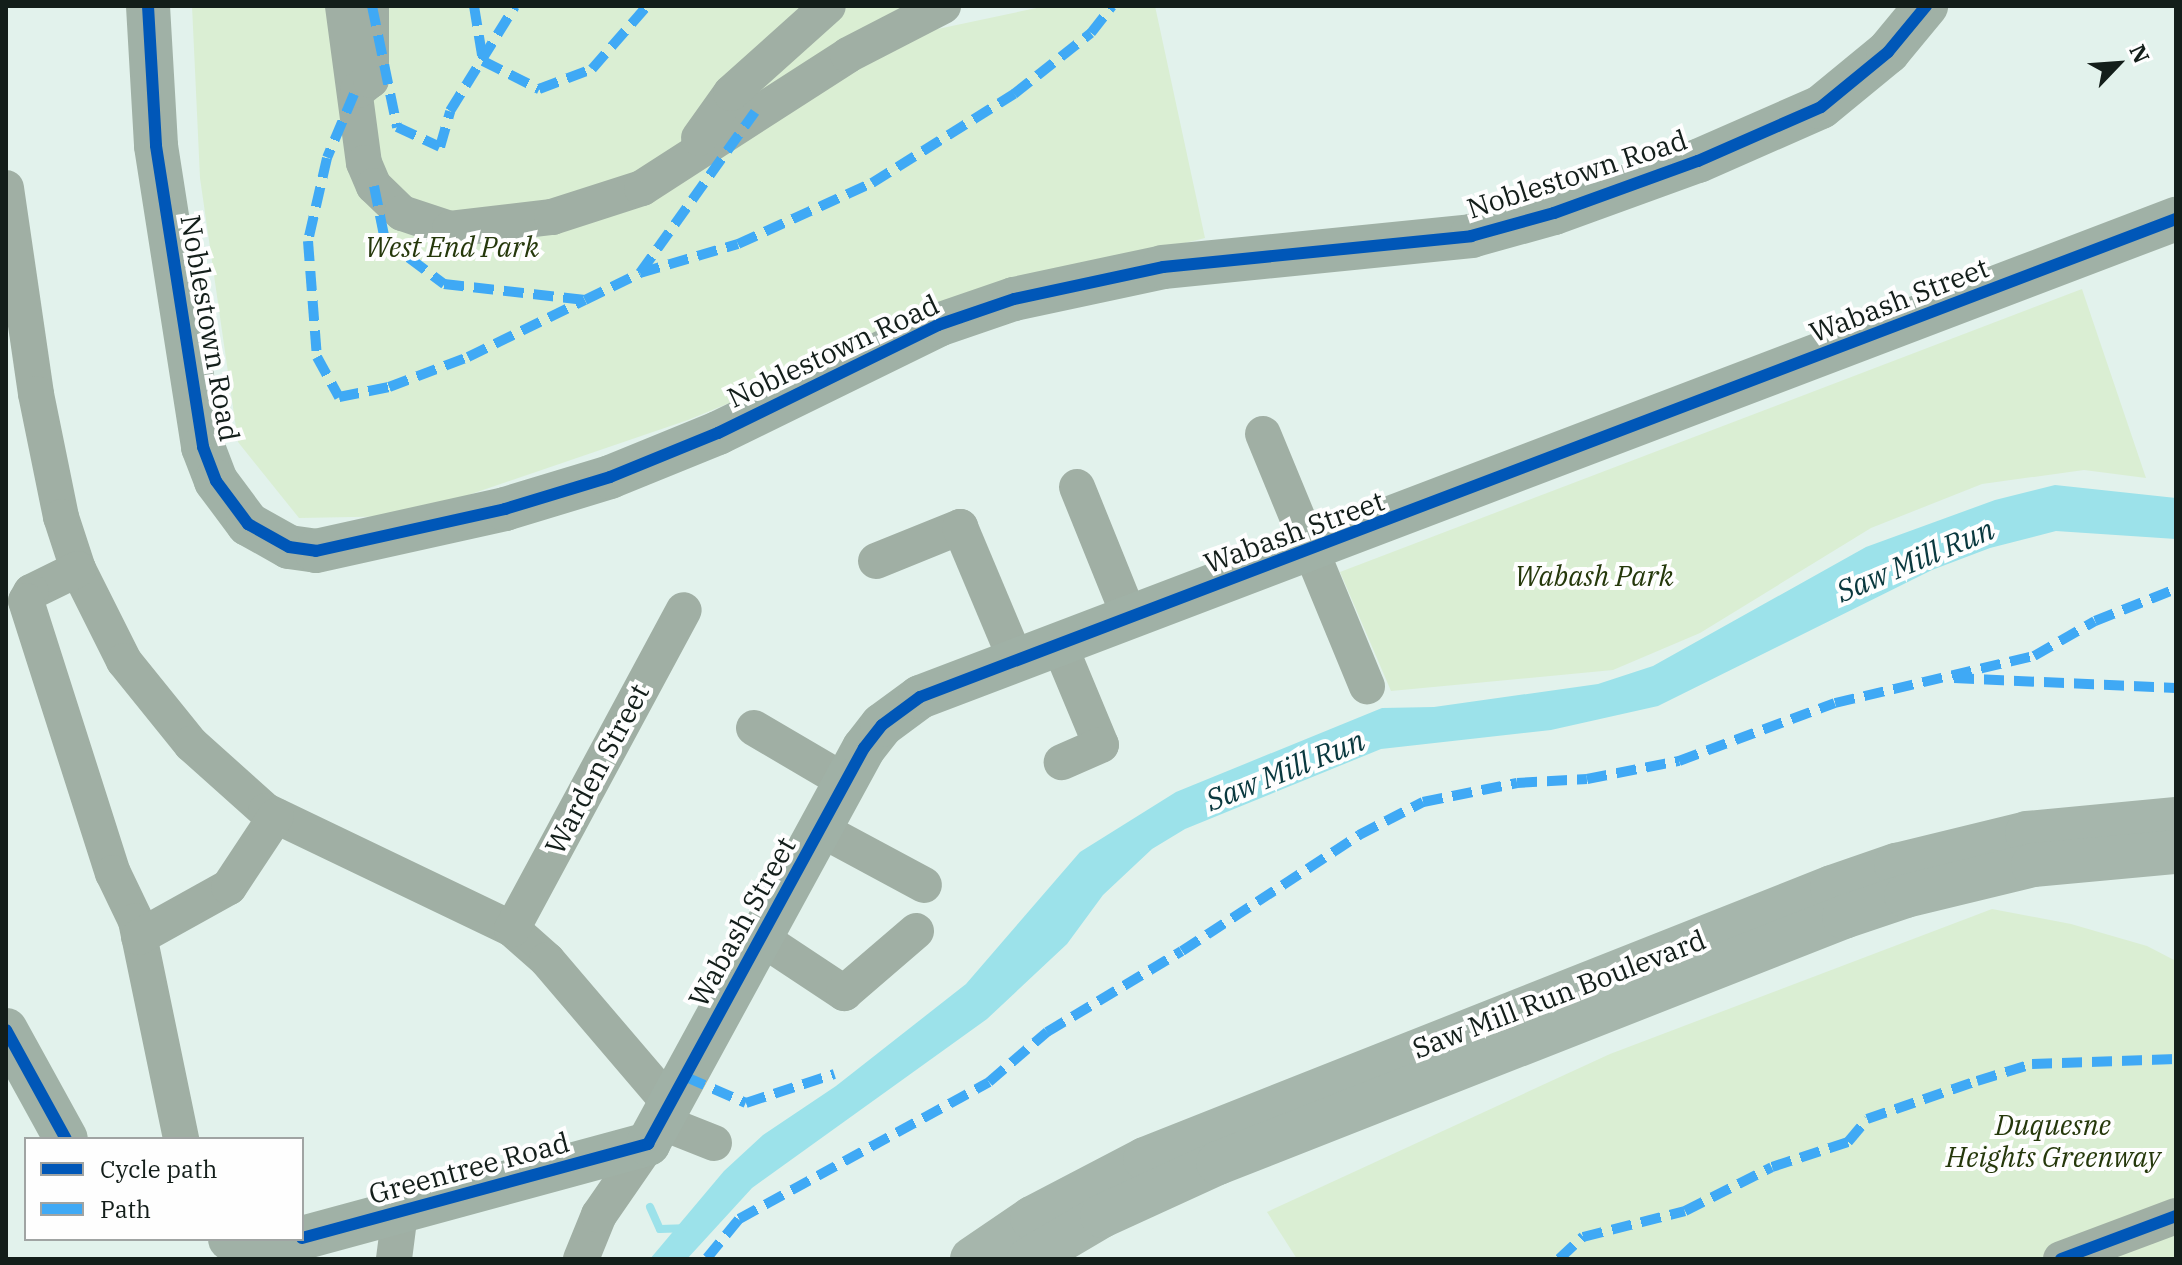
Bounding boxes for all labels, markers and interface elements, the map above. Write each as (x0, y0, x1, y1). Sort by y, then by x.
north arrow (2078, 24, 2158, 104)
text: N (2123, 40, 2157, 68)
street label: Noblestown Road (1463, 123, 1691, 225)
street label: Noblestown Road (174, 212, 246, 444)
park label: West End Park (365, 230, 539, 264)
street label: Wabash Street (1805, 250, 1993, 350)
street label: Noblestown Road (722, 287, 944, 415)
street label: Wabash Street (1199, 484, 1389, 580)
water label: Saw Mill Run (1830, 511, 2000, 609)
park label: Wabash Park (1514, 559, 1674, 593)
street label: Warden Street (538, 678, 656, 860)
water label: Saw Mill Run (1200, 722, 1370, 818)
street label: Wabash Street (681, 831, 803, 1013)
street label: Saw Mill Run Boulevard (1408, 923, 1710, 1065)
park label: Duquesne Heights Greenway (1946, 1108, 2160, 1174)
street label: Greentree Road (365, 1125, 573, 1211)
legend (24, 1137, 304, 1241)
text: Cycle path (100, 1153, 217, 1185)
text: Path (100, 1193, 151, 1225)

